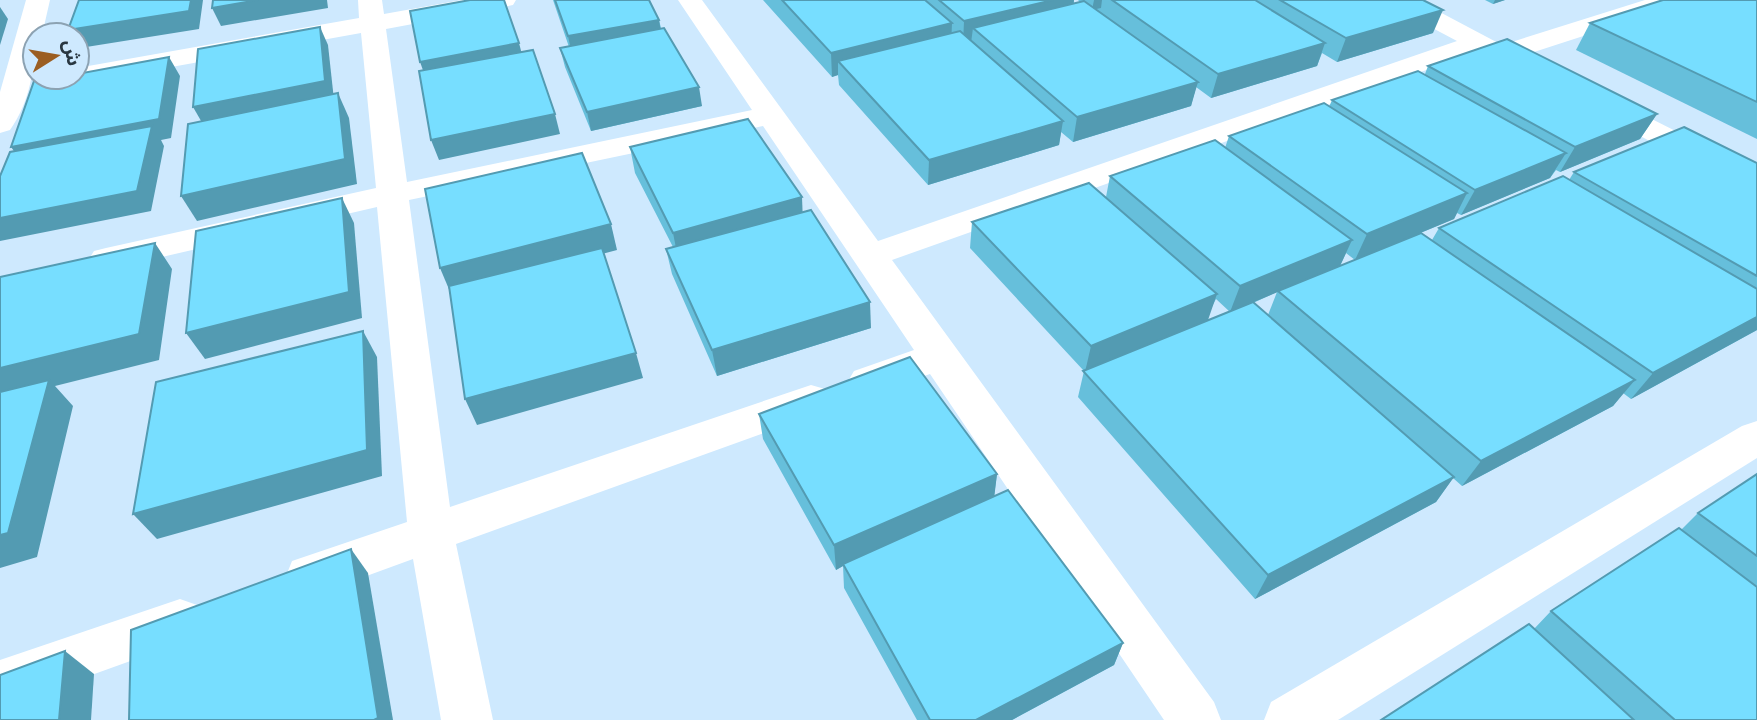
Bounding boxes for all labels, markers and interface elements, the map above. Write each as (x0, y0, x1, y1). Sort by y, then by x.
north arrow (21, 21, 91, 91)
text: ش (56, 37, 90, 68)

